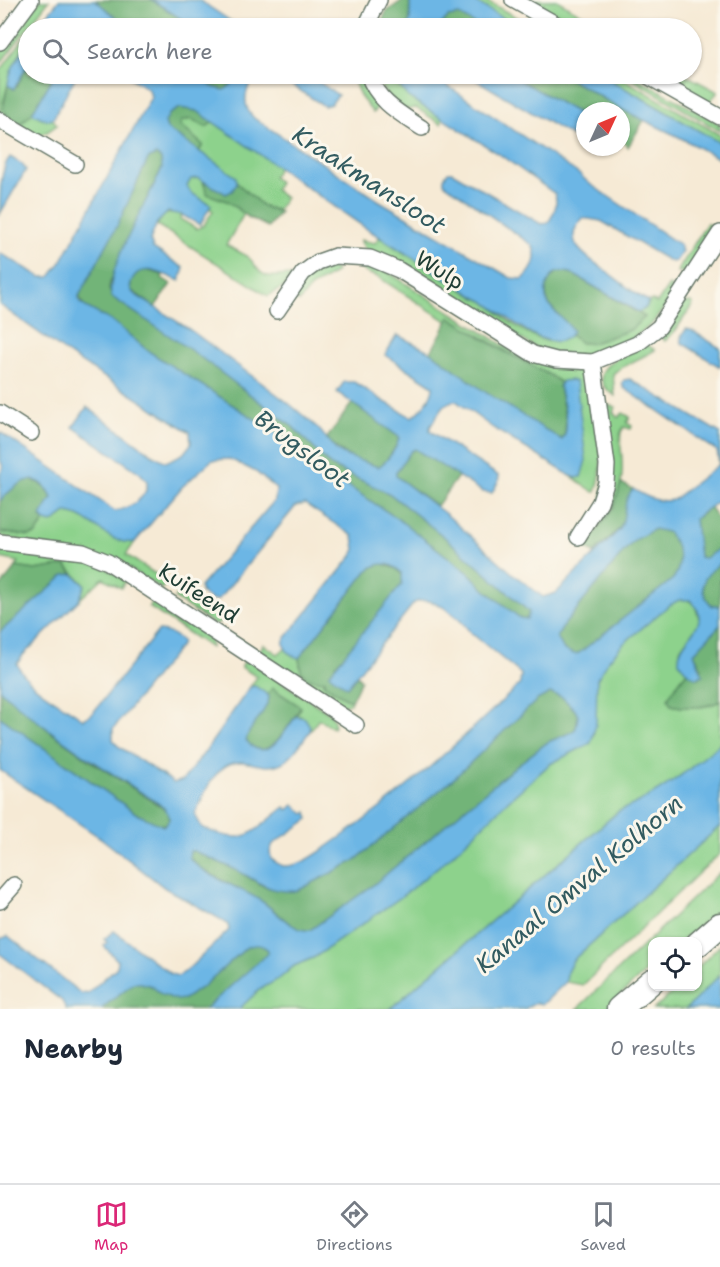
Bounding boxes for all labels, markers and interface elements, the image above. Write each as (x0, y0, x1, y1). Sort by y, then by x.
search box (18, 18, 702, 84)
icon: search (39, 35, 72, 68)
text: Search here (87, 37, 213, 66)
north arrow (576, 102, 630, 156)
water label: Kraakmansloot (286, 118, 452, 242)
street label: Wulp (410, 244, 470, 296)
water label: Brugsloot (248, 403, 357, 496)
street label: Kuifeend (153, 556, 245, 630)
water label: Kanaal Omval Kolhorn (468, 788, 690, 980)
map controls (648, 937, 702, 991)
button: locate (648, 937, 702, 991)
text: Nearby (24, 1031, 123, 1066)
text: 0 results (610, 1035, 696, 1061)
tab: Map (94, 1198, 128, 1255)
tab: Directions (316, 1198, 393, 1255)
tab: Saved (581, 1198, 626, 1255)

